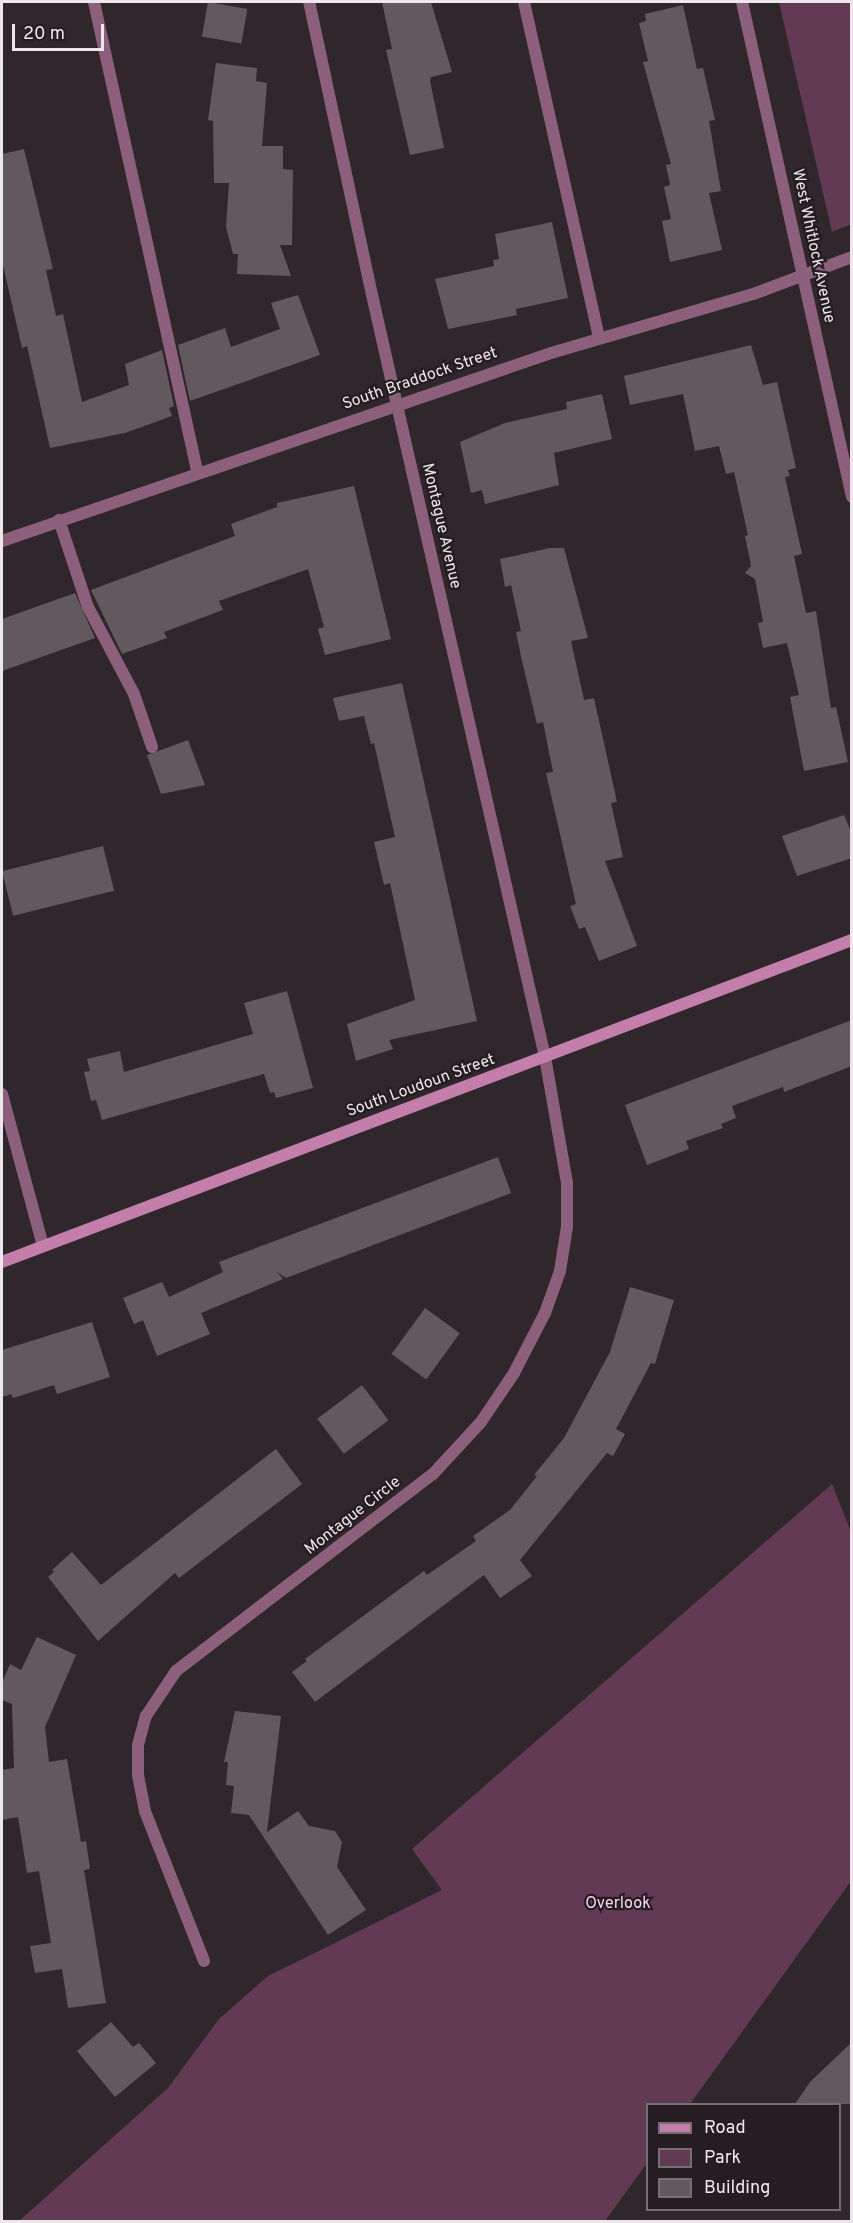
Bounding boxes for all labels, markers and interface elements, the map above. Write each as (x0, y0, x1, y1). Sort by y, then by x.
scale bar (15, 12, 106, 50)
text: 20 m (23, 23, 65, 46)
street label: West Whitlock Avenue (787, 167, 839, 325)
street label: South Braddock Street (340, 344, 500, 414)
street label: Montague Avenue (417, 461, 465, 591)
street label: South Loudoun Street (344, 1050, 498, 1122)
street label: Montague Circle (301, 1473, 405, 1559)
park label: Overlook (585, 1894, 651, 1914)
legend (646, 2103, 841, 2211)
text: Road (704, 2117, 746, 2140)
text: Park (704, 2147, 741, 2170)
text: Building (704, 2177, 770, 2200)

